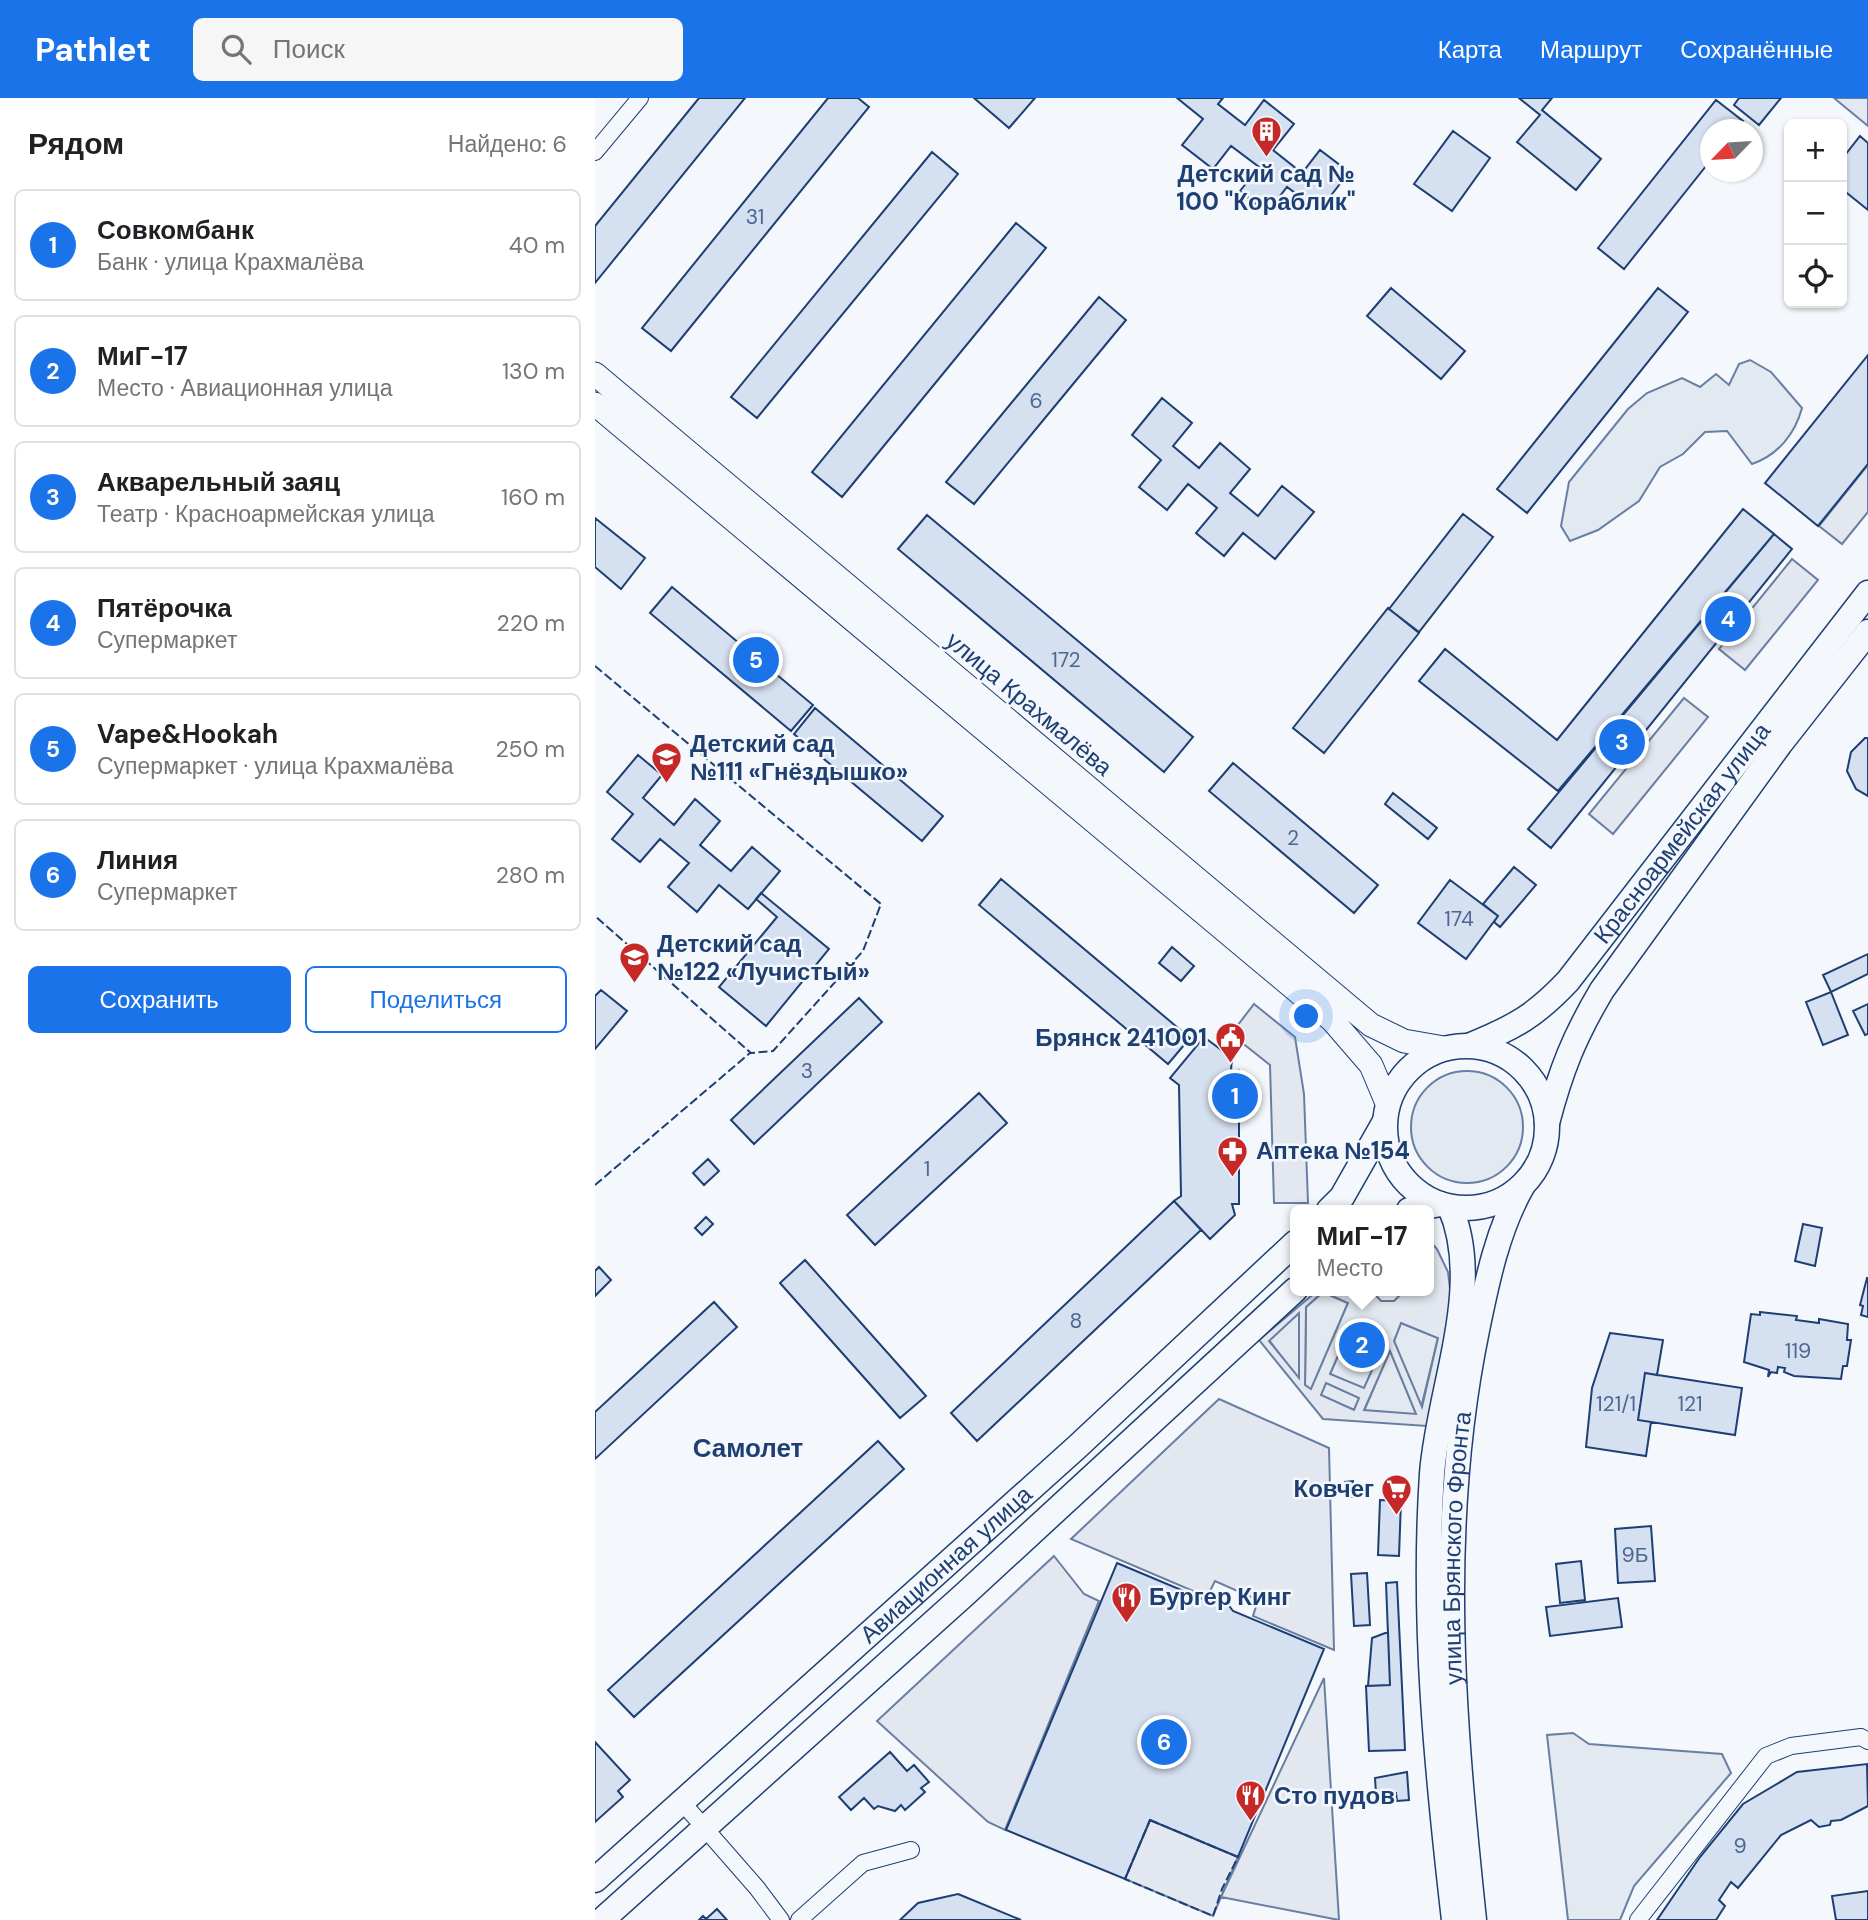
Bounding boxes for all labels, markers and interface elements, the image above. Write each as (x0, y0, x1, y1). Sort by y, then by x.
search box (193, 18, 683, 81)
text: Pathlet (35, 28, 151, 71)
icon: search (217, 30, 255, 68)
text: Поиск (273, 32, 345, 66)
text: Карта (1438, 34, 1502, 65)
text: Маршрут (1540, 34, 1642, 65)
text: Сохранённые (1680, 34, 1833, 65)
building icon: Детский сад № 100 "Кораблик" (1249, 115, 1283, 159)
north arrow (1700, 119, 1763, 182)
map controls (1784, 119, 1847, 308)
button: + (1784, 119, 1847, 182)
text: Рядом (28, 124, 124, 163)
text: Найдено: 6 (448, 129, 567, 159)
place label: Детский сад № 100 "Кораблик" (1176, 158, 1356, 217)
button: − (1784, 182, 1847, 245)
house number: 31 (746, 203, 764, 231)
text: Совкомбанк (97, 213, 254, 247)
text: 1 (49, 230, 57, 260)
text: 40 m (509, 230, 565, 260)
button: locate (1784, 245, 1847, 308)
text: Банк · улица Крахмалёва (97, 247, 364, 277)
text: МиГ-17 (97, 339, 188, 373)
text: 2 (46, 356, 60, 386)
text: 130 m (502, 356, 565, 386)
text: Место · Авиационная улица (97, 373, 393, 403)
house number: 6 (1029, 387, 1043, 415)
text: Акварельный заяц (97, 465, 340, 499)
text: 3 (46, 482, 60, 512)
text: 160 m (501, 482, 565, 512)
text: Театр · Красноармейская улица (97, 499, 435, 529)
text: Пятёрочка (97, 591, 232, 625)
pin: 4 (1705, 593, 1751, 645)
text: 4 (46, 608, 60, 638)
text: 220 m (496, 608, 565, 638)
text: Супермаркет (97, 625, 237, 655)
street label: улица Крахмалёва (940, 625, 1119, 783)
pin: 5 (733, 634, 779, 686)
house number: 172 (1051, 646, 1081, 674)
street label: Красноармейская улица (1587, 716, 1777, 950)
pin: 3 (1599, 716, 1645, 768)
text: Vape&Hookah (97, 717, 278, 751)
place label: Детский сад №111 «Гнёздышко» (690, 728, 908, 787)
text: 5 (46, 734, 60, 764)
text: 250 m (495, 734, 565, 764)
school or university icon: Детский сад №111 «Гнёздышко» (650, 741, 684, 785)
text: Супермаркет · улица Крахмалёва (97, 751, 454, 781)
house number: 2 (1287, 824, 1299, 852)
text: Линия (97, 843, 178, 877)
text: 6 (46, 860, 60, 890)
text: 280 m (496, 860, 565, 890)
text: Супермаркет (97, 877, 237, 907)
house number: 174 (1444, 905, 1474, 933)
place label: Детский сад №122 «Лучистый» (657, 928, 870, 987)
school or university icon: Детский сад №122 «Лучистый» (617, 941, 651, 985)
button: Сохранить (28, 966, 291, 1033)
button: Поделиться (305, 966, 567, 1033)
your location (1289, 999, 1323, 1033)
public building icon: Брянск 241001 (1213, 1021, 1247, 1065)
place label: Брянск 241001 (1035, 1022, 1207, 1053)
house number: 3 (801, 1057, 813, 1085)
pin: 1 (1212, 1070, 1258, 1122)
pharmacy icon: Аптека №154 (1216, 1134, 1250, 1178)
place label: Аптека №154 (1256, 1135, 1410, 1166)
house number: 1 (924, 1155, 930, 1183)
popup (1290, 1205, 1434, 1296)
text: МиГ-17 (1317, 1219, 1407, 1253)
text: Место (1317, 1253, 1383, 1283)
house number: 8 (1070, 1307, 1082, 1335)
pin: 2 (1339, 1319, 1385, 1371)
house number: 119 (1785, 1337, 1811, 1365)
house number: 121/1 (1596, 1390, 1636, 1418)
house number: 121 (1677, 1390, 1703, 1418)
street label: улица Брянского Фронта (1436, 1409, 1478, 1686)
district label: Самолет (693, 1431, 804, 1465)
supermarket icon: Ковчег (1380, 1472, 1414, 1516)
place label: Ковчег (1294, 1473, 1374, 1504)
street label: Авиационная улица (853, 1478, 1039, 1650)
house number: 9Б (1622, 1541, 1648, 1569)
restaurant icon: Бургер Кинг (1109, 1580, 1143, 1624)
place label: Бургер Кинг (1149, 1581, 1291, 1612)
pin: 6 (1141, 1716, 1187, 1768)
restaurant icon: Сто пудов (1234, 1779, 1268, 1823)
place label: Сто пудов (1274, 1780, 1395, 1811)
house number: 9 (1733, 1832, 1747, 1860)

